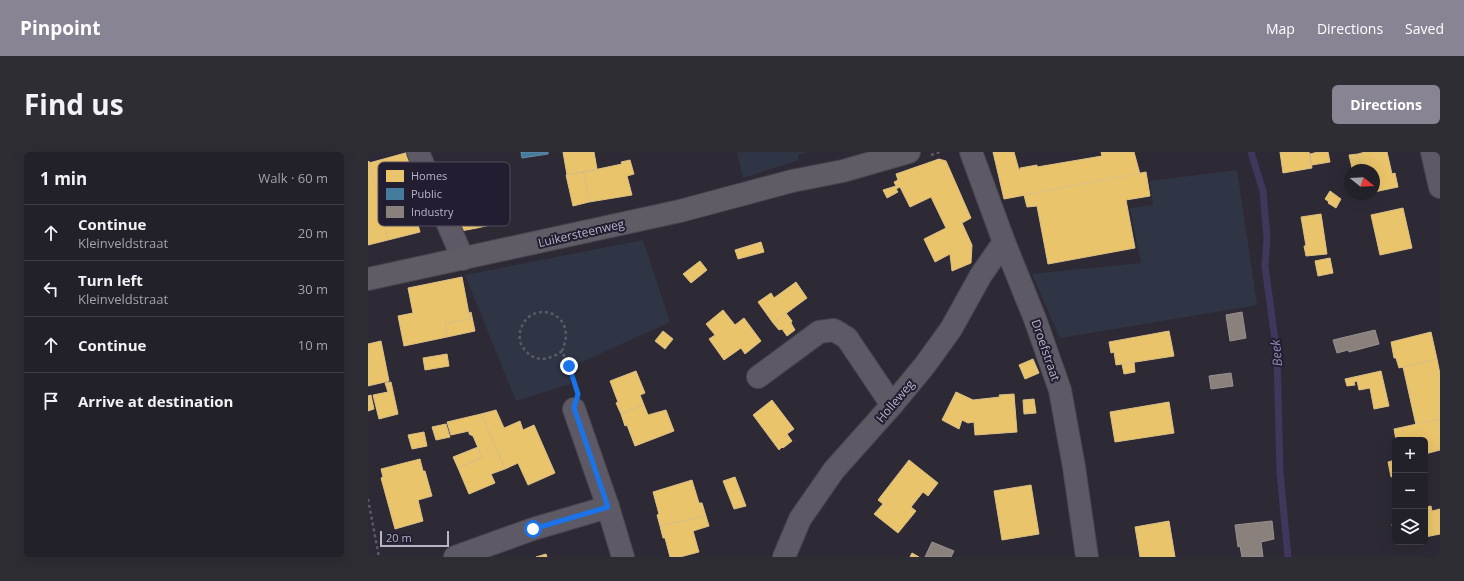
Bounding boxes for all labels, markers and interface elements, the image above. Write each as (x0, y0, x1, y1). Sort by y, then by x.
text: Pinpoint (20, 15, 101, 41)
text: Map (1266, 19, 1295, 38)
text: Directions (1317, 19, 1383, 38)
text: Saved (1405, 19, 1444, 38)
text: Find us (24, 85, 124, 123)
button: Directions (1332, 85, 1440, 124)
legend (378, 162, 510, 226)
north arrow (1344, 164, 1380, 200)
text: 1 min (40, 167, 87, 190)
text: Homes (411, 168, 447, 183)
text: Walk · 60 m (258, 169, 328, 187)
text: Public (411, 186, 442, 201)
text: Industry (411, 204, 454, 219)
text: Continue (78, 214, 146, 234)
street label: Luikersteenweg (536, 215, 626, 251)
icon: ahead (40, 222, 62, 244)
text: 20 m (298, 224, 328, 242)
text: Kleinveldstraat (78, 234, 168, 252)
text: Turn left (78, 270, 143, 290)
icon: left (40, 278, 62, 300)
text: 30 m (298, 280, 328, 298)
text: Kleinveldstraat (78, 290, 168, 308)
street label: Droefstraat (1028, 317, 1064, 383)
icon: ahead (40, 334, 62, 356)
text: Continue (78, 335, 146, 355)
text: 10 m (298, 336, 328, 354)
water label: Beek (1266, 338, 1286, 367)
route end (560, 357, 578, 375)
street label: Holleweg (872, 375, 918, 426)
icon: arrive (40, 390, 62, 412)
text: Arrive at destination (78, 391, 233, 411)
map controls (1392, 437, 1428, 545)
button: + (1392, 437, 1428, 473)
button: − (1392, 473, 1428, 509)
button: layers (1392, 509, 1428, 545)
route start (524, 520, 542, 538)
scale bar (380, 529, 449, 548)
text: 20 m (386, 530, 412, 545)

